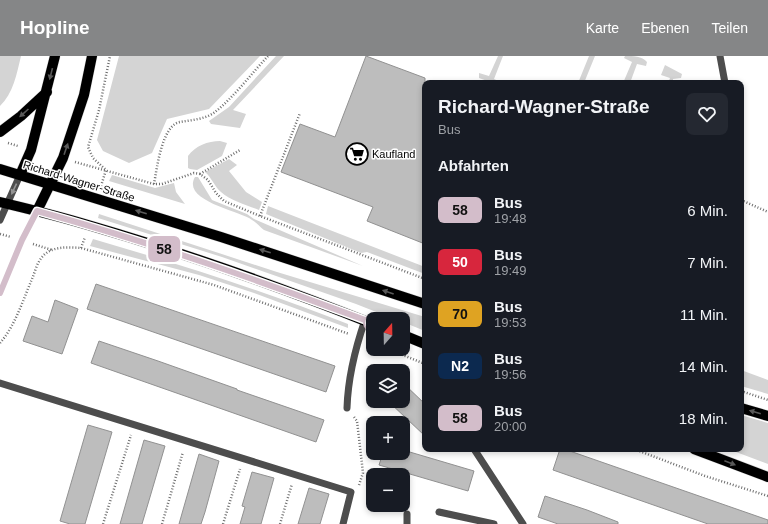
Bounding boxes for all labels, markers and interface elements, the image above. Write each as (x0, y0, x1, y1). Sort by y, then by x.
text: Hopline (20, 17, 90, 38)
text: Karte (586, 20, 619, 36)
text: Ebenen (641, 20, 689, 36)
text: Teilen (711, 20, 748, 36)
one-way arrow (47, 68, 53, 80)
button: heart (686, 93, 728, 135)
text: Richard-Wagner-Straße (438, 96, 650, 117)
one-way arrow (19, 109, 29, 118)
text: Bus (438, 122, 460, 137)
supermarket icon: Kaufland (344, 141, 370, 167)
one-way arrow (63, 142, 69, 154)
place label: Kaufland (372, 148, 415, 160)
text: Abfahrten (438, 157, 509, 174)
street label: Richard-Wagner-Straße (22, 158, 136, 204)
one-way arrow (11, 184, 17, 195)
text: Bus (494, 194, 522, 211)
text: 58 (452, 202, 468, 218)
text: 6 Min. (687, 202, 728, 219)
one-way arrow (134, 209, 146, 215)
text: 19:48 (494, 211, 527, 226)
line badge: 58 (146, 236, 182, 262)
text: 58 (156, 241, 172, 257)
text: Bus (494, 246, 522, 263)
one-way arrow (258, 248, 270, 254)
text: 50 (452, 254, 468, 270)
text: 7 Min. (687, 254, 728, 271)
text: 19:49 (494, 263, 527, 278)
one-way arrow (382, 288, 394, 294)
text: Bus (494, 298, 522, 315)
text: 70 (452, 306, 468, 322)
text: 11 Min. (680, 306, 728, 323)
north arrow (366, 312, 410, 356)
map controls (366, 312, 410, 512)
unlabelled marker (363, 314, 381, 332)
text: 19:53 (494, 315, 527, 330)
text: Bus (494, 350, 522, 367)
text: N2 (451, 358, 469, 374)
text: 14 Min. (679, 358, 728, 375)
button: layers (366, 364, 410, 408)
text: 19:56 (494, 367, 527, 382)
text: Bus (494, 402, 522, 419)
one-way arrow (748, 409, 760, 415)
text: 58 (452, 410, 468, 426)
text: 18 Min. (679, 410, 728, 427)
button: + (366, 416, 410, 460)
text: 20:00 (494, 419, 527, 434)
one-way arrow (725, 461, 737, 467)
button: − (366, 468, 410, 512)

